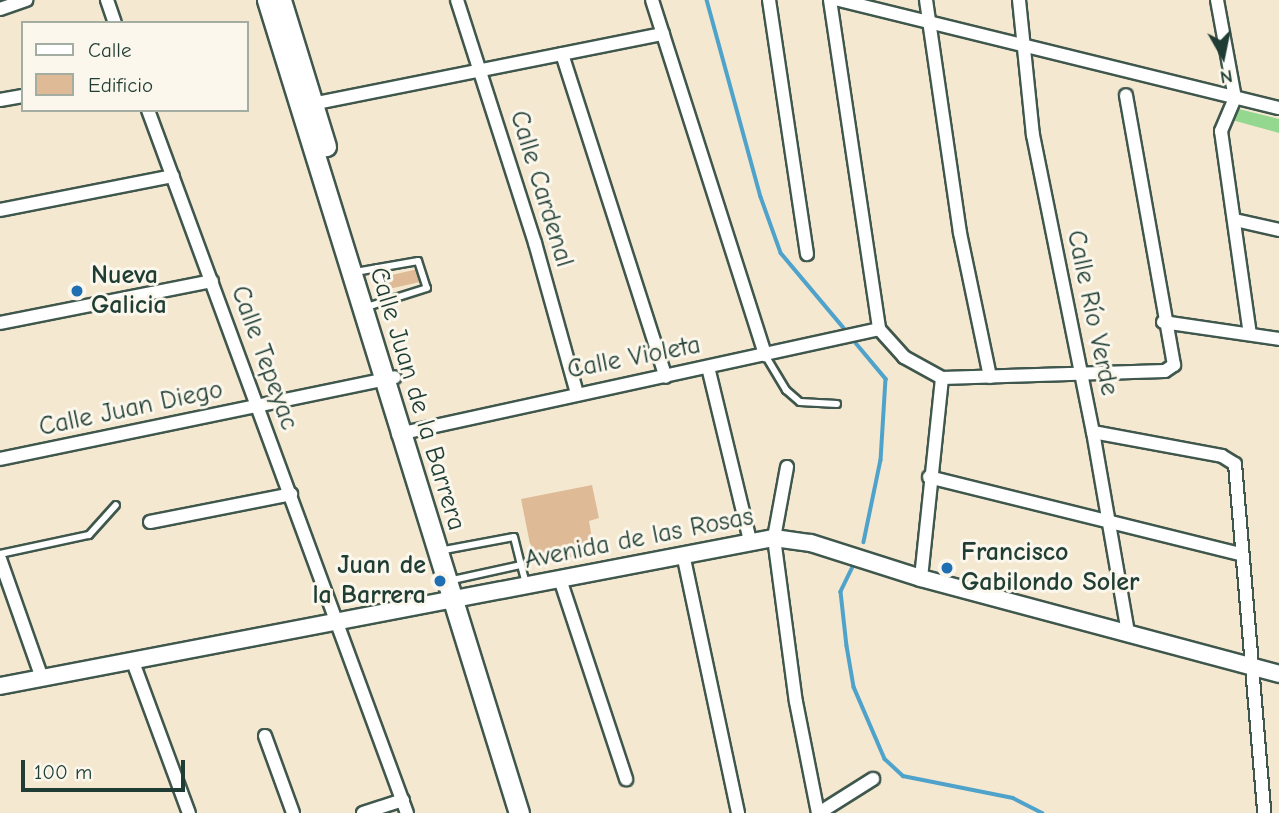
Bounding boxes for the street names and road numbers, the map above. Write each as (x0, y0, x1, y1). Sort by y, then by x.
street label: Calle Cardenal (502, 107, 580, 271)
street label: Calle Río Verde (1059, 228, 1125, 398)
street label: Calle Juan de la Barrera (362, 264, 472, 534)
street label: Calle Tepeyac (224, 282, 304, 434)
street label: Calle Violeta (565, 330, 703, 386)
street label: Calle Juan Diego (36, 374, 226, 444)
street label: Avenida de las Rosas (522, 502, 756, 576)

